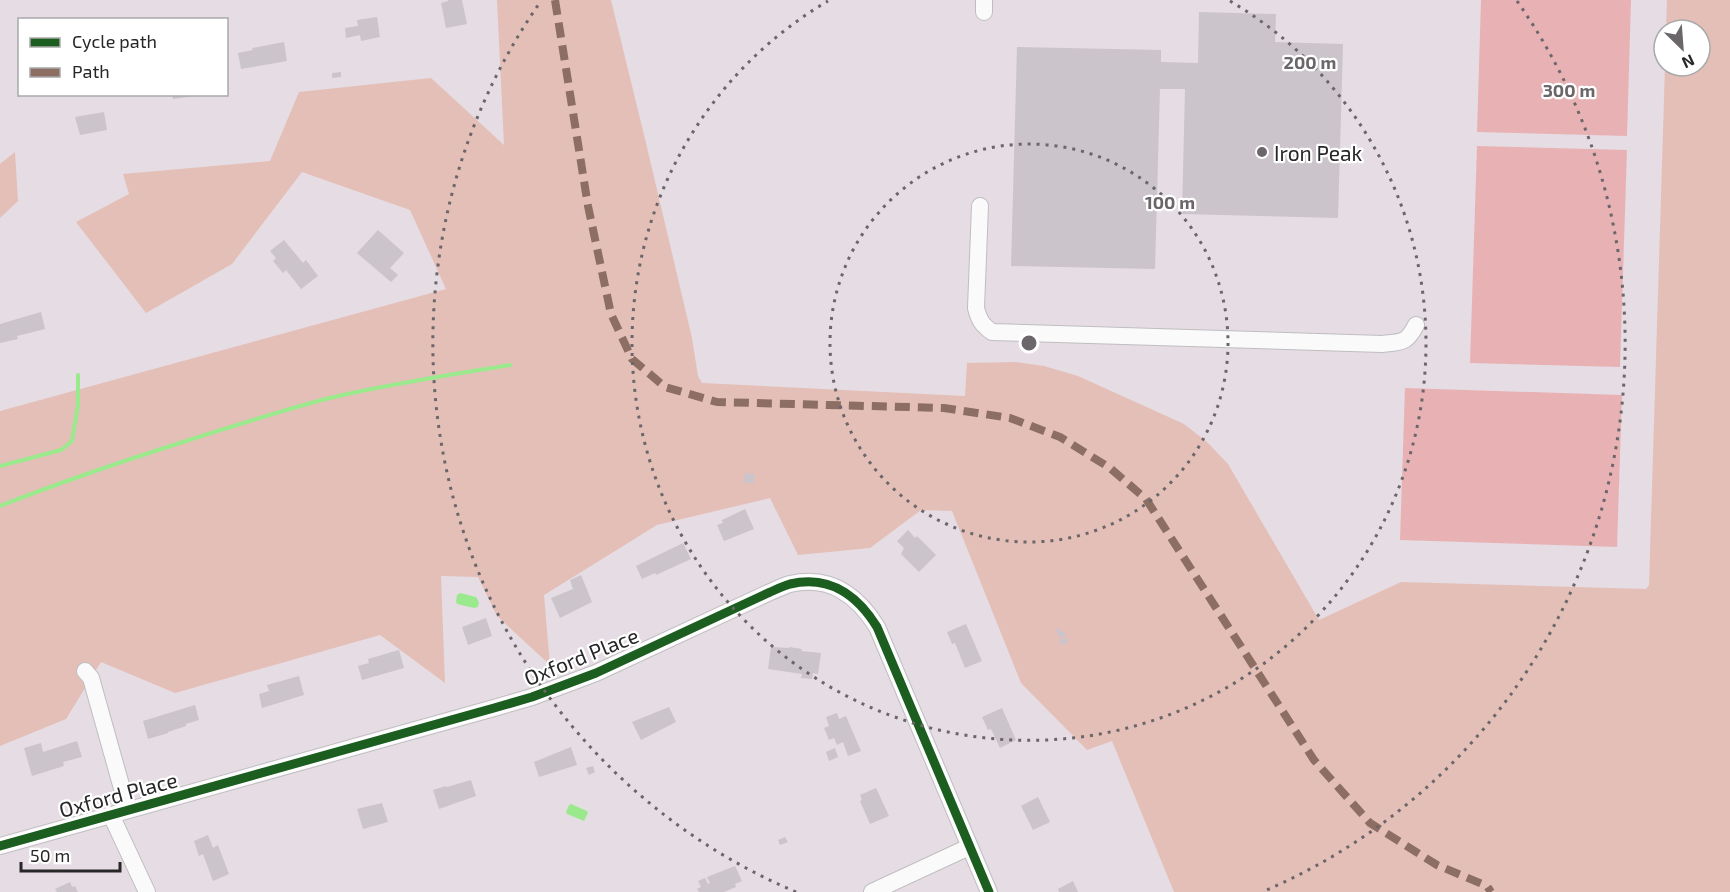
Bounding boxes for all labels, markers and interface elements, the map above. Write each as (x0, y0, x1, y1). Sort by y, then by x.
legend (18, 18, 228, 96)
north arrow (1652, 18, 1712, 78)
text: Cycle path (72, 30, 157, 52)
text: 200 m (1284, 51, 1336, 73)
text: N (1679, 51, 1698, 73)
text: Path (72, 60, 110, 82)
text: 300 m (1543, 79, 1595, 101)
place label: Iron Peak (1274, 140, 1363, 165)
marker: Iron Peak (1255, 145, 1269, 159)
text: 100 m (1145, 191, 1195, 213)
centre of rings (1019, 333, 1039, 353)
street label: Oxford Place (520, 622, 642, 690)
street label: Oxford Place (56, 766, 180, 822)
scale bar (21, 835, 120, 873)
text: 50 m (30, 844, 70, 866)

